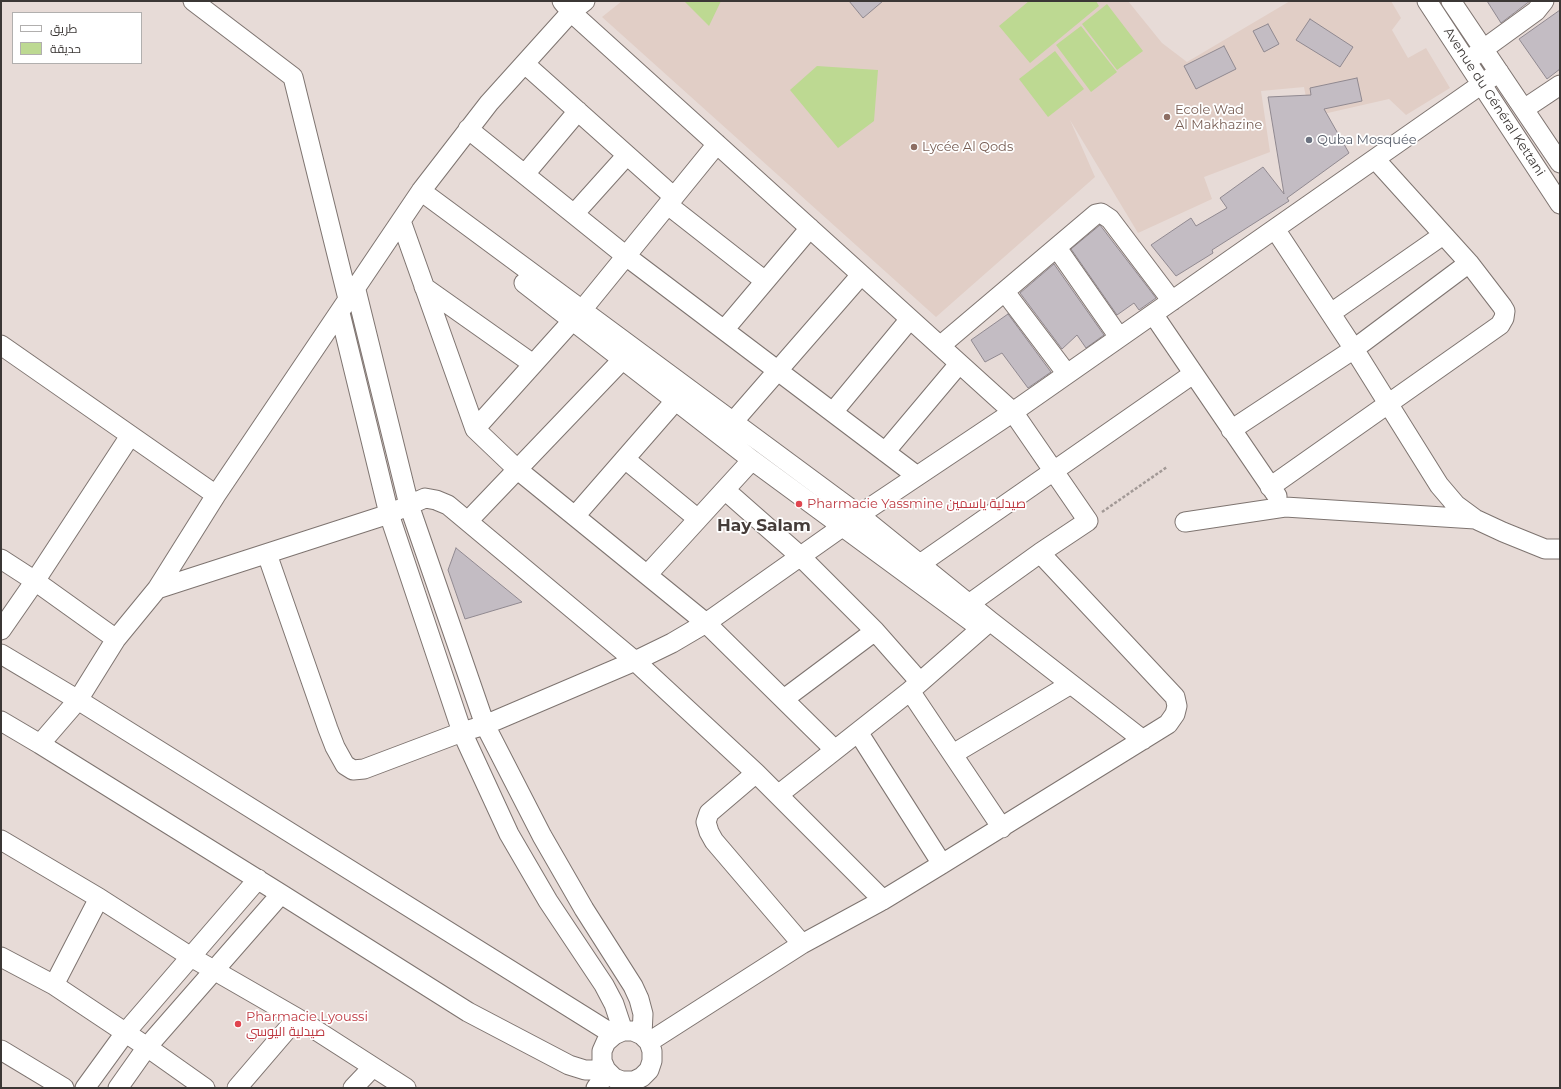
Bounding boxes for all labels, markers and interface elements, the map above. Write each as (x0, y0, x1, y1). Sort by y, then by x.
legend (12, 12, 142, 64)
text: طريق (50, 21, 77, 36)
street label: Avenue du Général Kettani (1440, 25, 1548, 179)
text: حديقة (50, 41, 81, 56)
place label: Ecole Wad Al Makhazine (1175, 102, 1262, 133)
marker: Ecole Wad Al Makhazine (1162, 112, 1172, 122)
place label: Quba Mosquée (1317, 132, 1417, 148)
marker: Quba Mosquée (1304, 135, 1314, 145)
place label: Lycée Al Qods (922, 139, 1013, 155)
marker: Lycée Al Qods (909, 142, 919, 152)
place label: Pharmacie Yassmine صيدلية ياسمين (807, 496, 1026, 512)
marker: Pharmacie Yassmine صيدلية ياسمين (794, 499, 804, 509)
district label: Hay Salam (717, 516, 811, 536)
place label: Pharmacie Lyoussi صيدلية اليوسي (246, 1009, 368, 1040)
marker: Pharmacie Lyoussi صيدلية اليوسي (233, 1019, 243, 1029)

